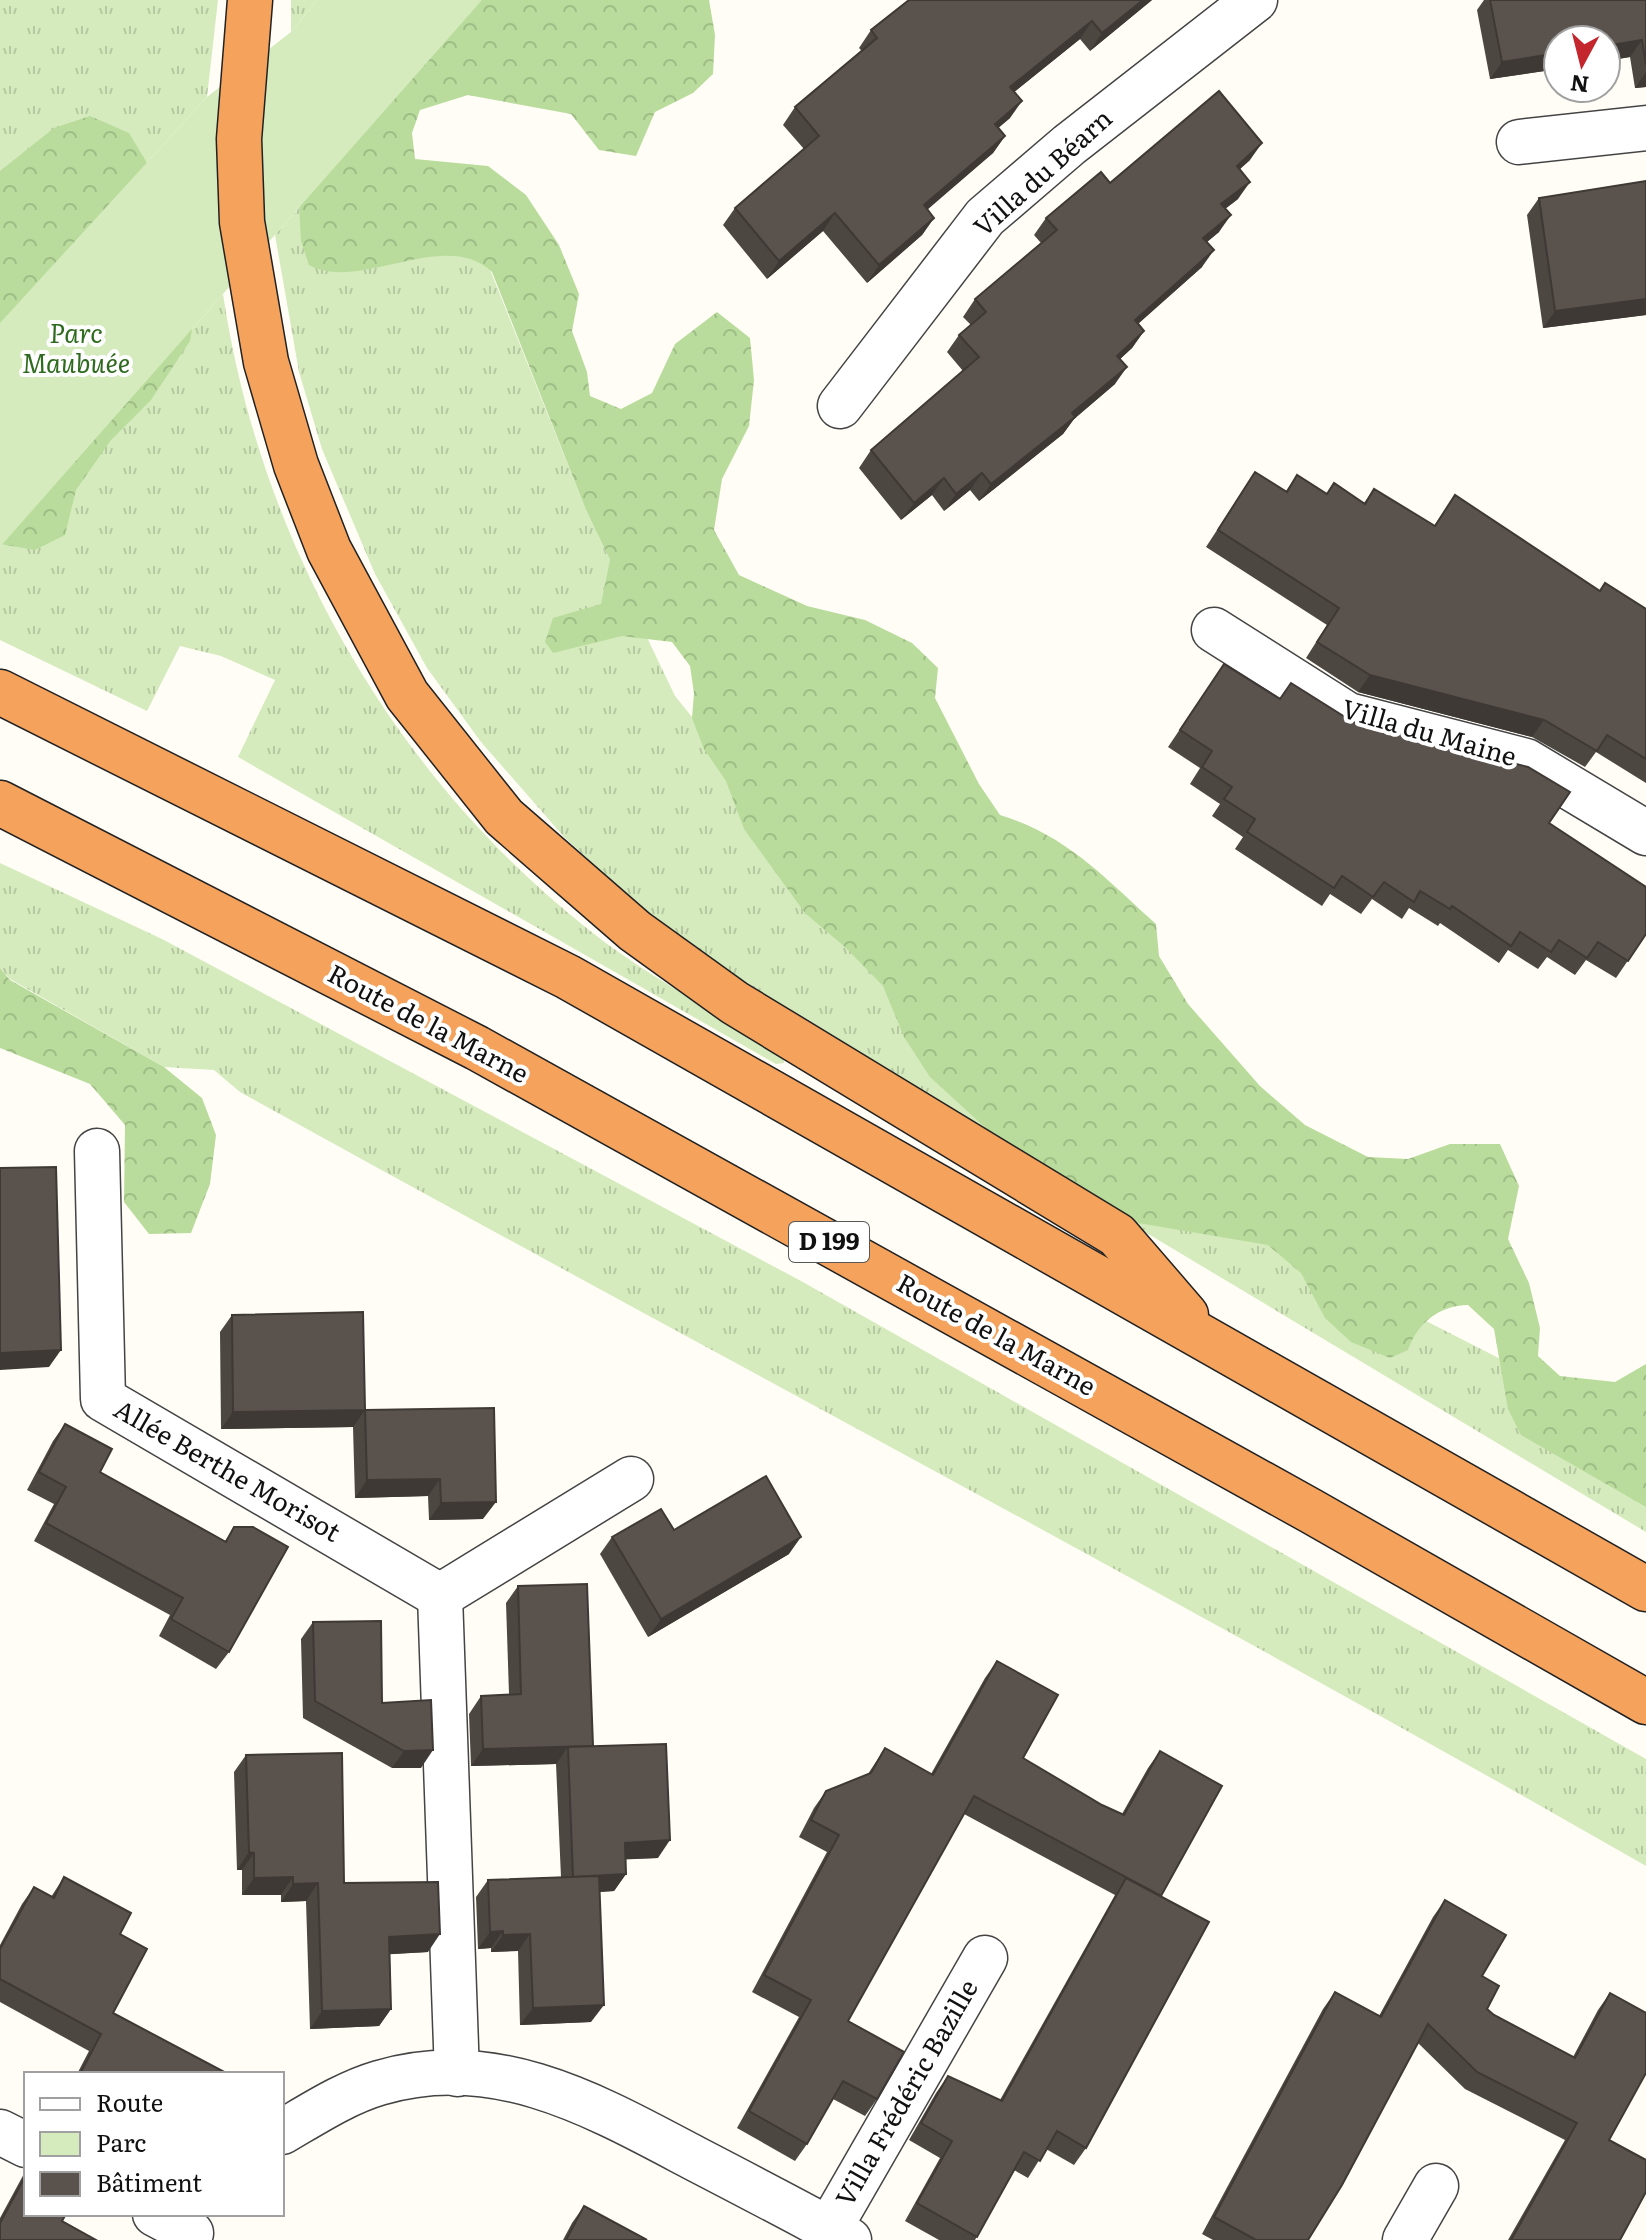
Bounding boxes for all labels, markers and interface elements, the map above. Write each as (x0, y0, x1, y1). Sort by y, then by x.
north arrow (1542, 24, 1622, 104)
text: N (1568, 68, 1591, 103)
street label: Villa du Béarn (963, 98, 1119, 244)
park label: Parc Maubuée (22, 312, 130, 381)
street label: Villa du Maine (1338, 687, 1522, 774)
street label: Route de la Marne (322, 952, 537, 1091)
road number: D 199 (789, 1222, 869, 1262)
street label: Route de la Marne (890, 1262, 1104, 1404)
street label: Allée Berthe Morisot (108, 1388, 349, 1550)
street label: Villa Frédéric Bazille (824, 1971, 986, 2212)
legend (24, 2072, 284, 2216)
text: Route (96, 2084, 163, 2119)
text: Parc (96, 2124, 146, 2159)
text: Bâtiment (96, 2164, 202, 2199)

